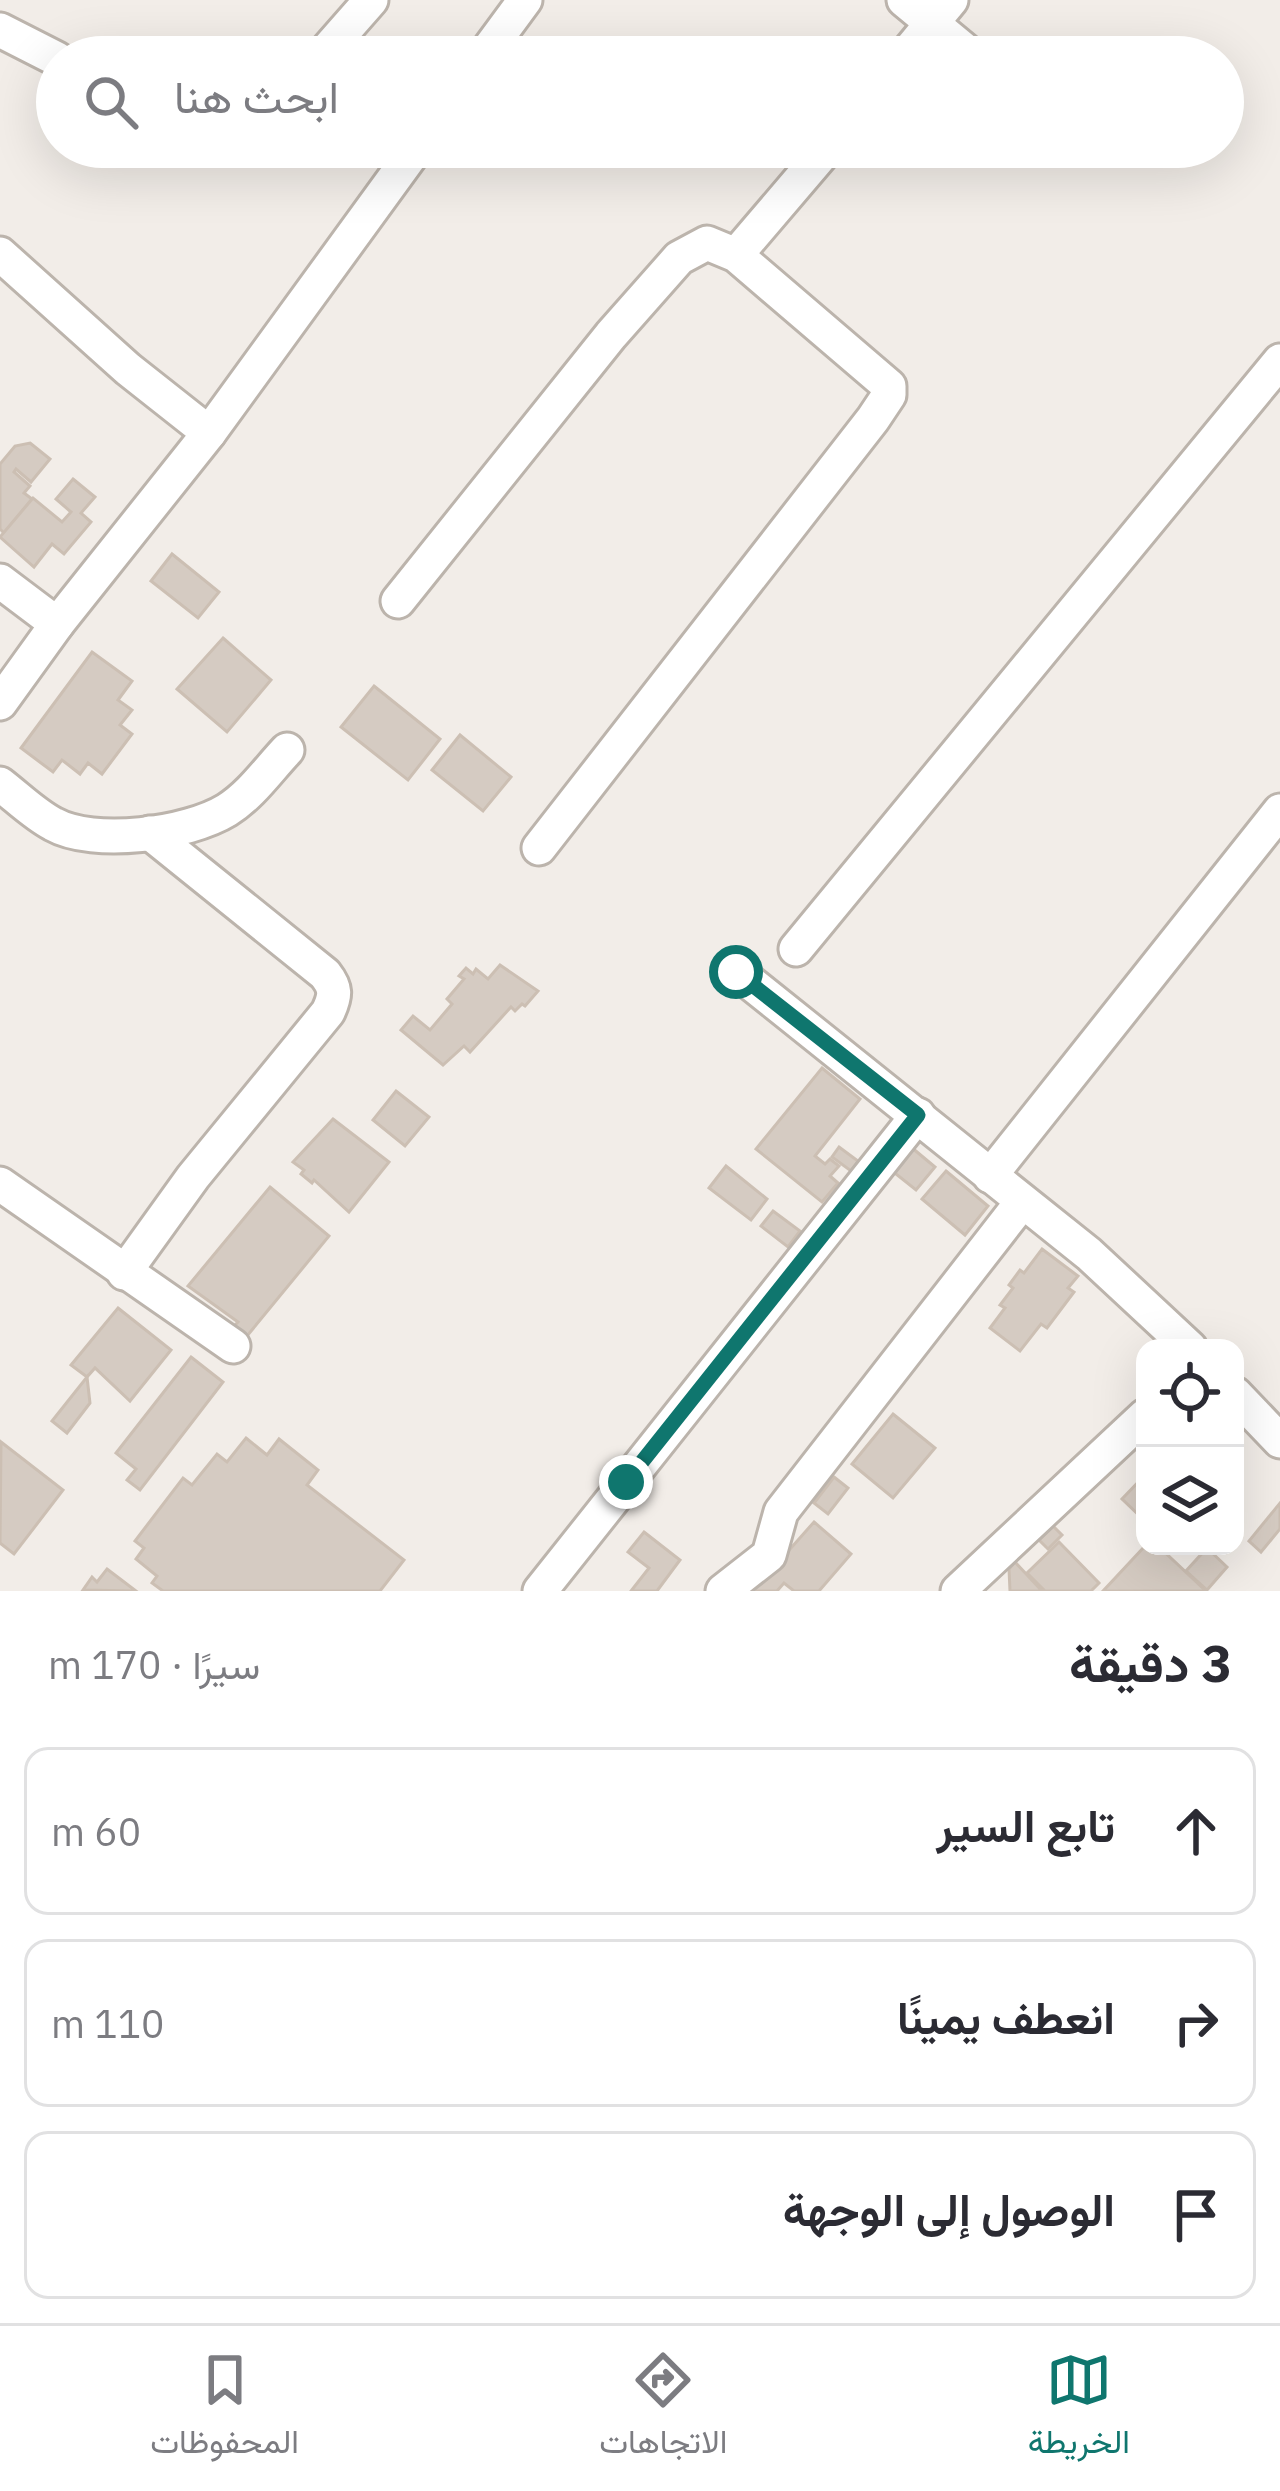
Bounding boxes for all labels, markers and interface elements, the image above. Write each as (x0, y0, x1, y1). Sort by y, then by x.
search box (36, 36, 1244, 168)
text: ابحث هنا (174, 67, 339, 125)
icon: search (78, 69, 144, 135)
route start (709, 945, 763, 999)
map controls (1136, 1339, 1244, 1555)
button: locate (1136, 1339, 1244, 1447)
button: layers (1136, 1447, 1244, 1555)
route end (599, 1455, 653, 1509)
text: 3 دقيقة (1069, 1630, 1232, 1696)
text: سيرًا · 170 m (48, 1639, 260, 1690)
text: تابع السير (937, 1796, 1115, 1854)
icon: ahead (1163, 1798, 1229, 1864)
text: 60 m (51, 1806, 141, 1857)
text: انعطف يمينًا (897, 1988, 1115, 2046)
icon: right (1163, 1990, 1229, 2056)
text: 110 m (51, 1998, 164, 2049)
text: الوصول إلى الوجهة (783, 2180, 1115, 2238)
icon: arrive (1163, 2182, 1229, 2248)
tab: المحفوظات (150, 2347, 299, 2471)
tab: الاتجاهات (599, 2347, 727, 2471)
tab: الخريطة (1028, 2347, 1130, 2471)

